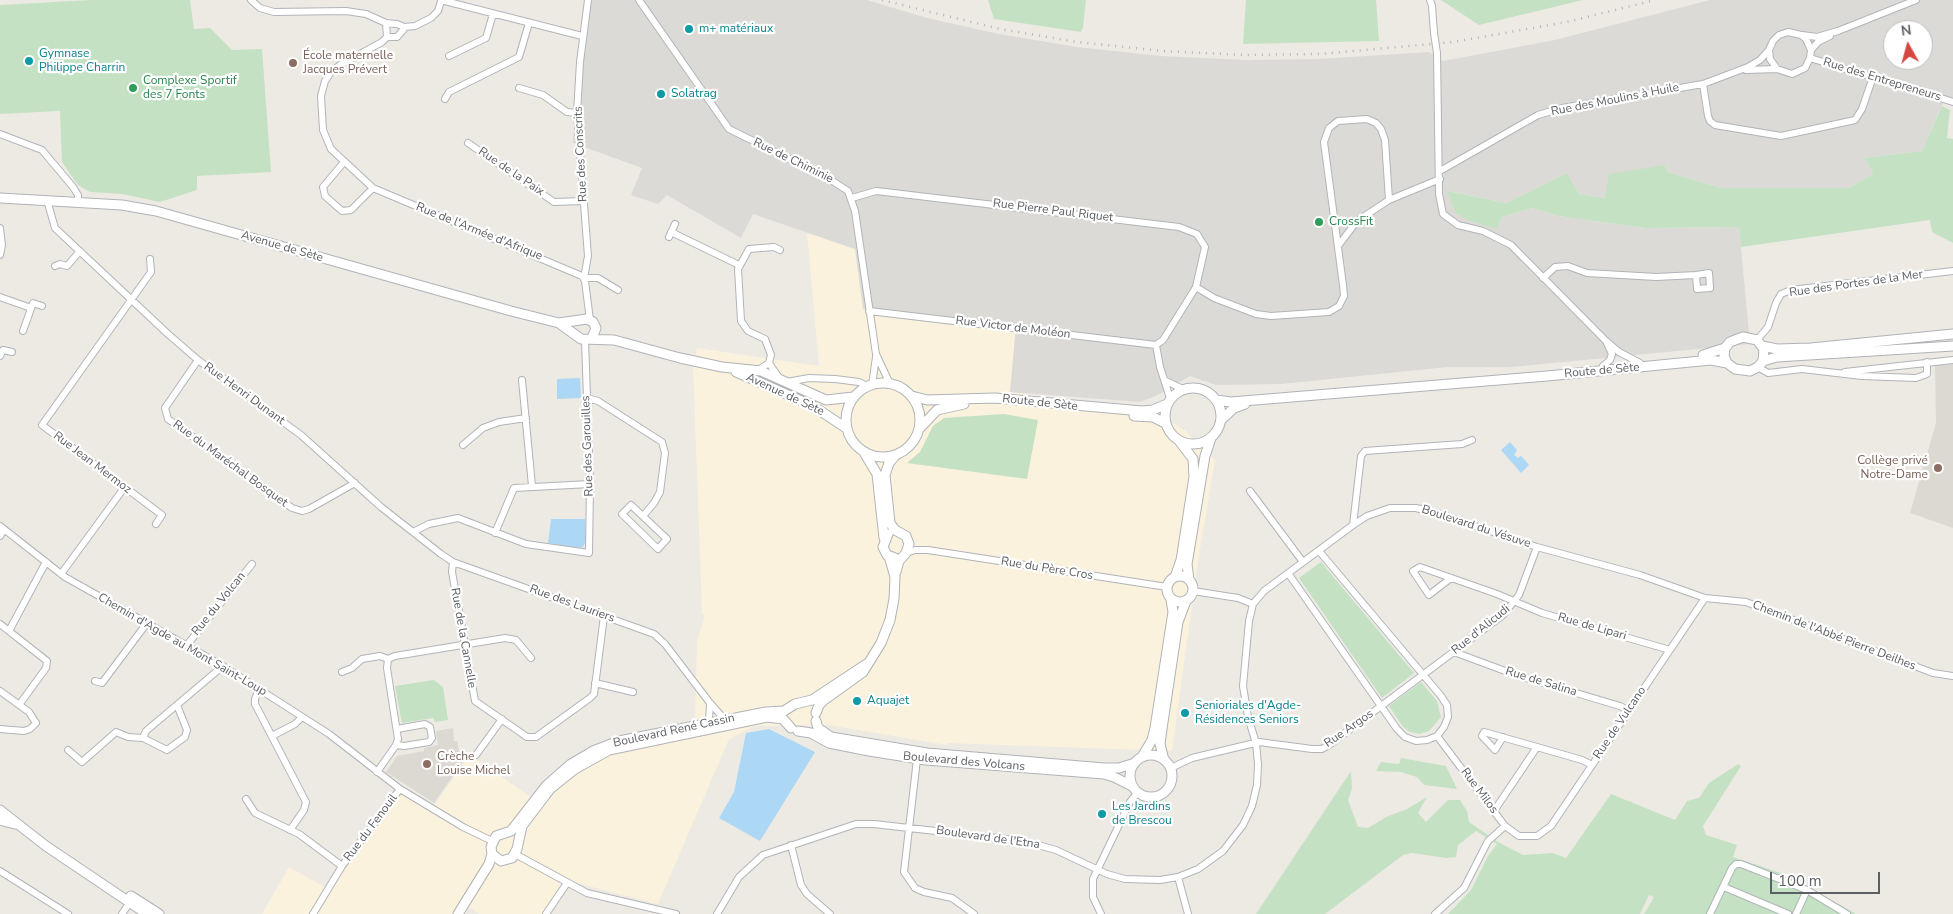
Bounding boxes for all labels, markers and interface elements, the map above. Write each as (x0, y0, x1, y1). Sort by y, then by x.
north arrow (1883, 20, 1933, 70)
text: N (1900, 21, 1913, 41)
place label: m+ matériaux (699, 22, 773, 36)
marker: m+ matériaux (683, 23, 695, 35)
place label: Gymnase Philippe Charrin (39, 47, 125, 75)
place label: École maternelle Jacques Prévert (303, 49, 393, 77)
marker: Gymnase Philippe Charrin (23, 55, 35, 67)
street label: Rue des Entrepreneurs (1821, 55, 1943, 105)
marker: École maternelle Jacques Prévert (287, 57, 299, 69)
place label: Complexe Sportif des 7 Fonts (143, 74, 237, 102)
street label: Rue des Moulins à Huile (1550, 81, 1680, 119)
marker: Complexe Sportif des 7 Fonts (127, 82, 139, 94)
place label: Solatrag (671, 87, 717, 101)
marker: Solatrag (655, 88, 667, 100)
street label: Rue des Conscrits (571, 106, 591, 202)
street label: Rue de Chiminie (751, 135, 835, 187)
street label: Rue de la Paix (475, 145, 547, 199)
street label: Rue Pierre Paul Riquet (992, 196, 1114, 226)
street label: Rue de l'Armée d'Afrique (414, 200, 544, 264)
place label: CrossFit (1329, 215, 1373, 229)
marker: CrossFit (1313, 216, 1325, 228)
street label: Avenue de Sète (239, 228, 325, 266)
street label: Rue des Portes de la Mer (1788, 267, 1924, 301)
street label: Rue Victor de Moléon (955, 314, 1071, 342)
street label: Rue Henri Dunant (201, 360, 287, 428)
street label: Route de Sète (1564, 361, 1640, 381)
street label: Avenue de Sète (744, 371, 826, 419)
street label: Route de Sète (1002, 392, 1078, 414)
street label: Rue des Garouilles (579, 395, 597, 497)
street label: Rue du Maréchal Bosquet (170, 417, 290, 511)
street label: Rue Jean Mermoz (50, 429, 134, 497)
place label: Collège privé Notre-Dame (1857, 454, 1928, 482)
marker: Collège privé Notre-Dame (1932, 462, 1944, 474)
street label: Boulevard du Vésuve (1420, 503, 1532, 551)
street label: Rue du Père Cros (1000, 555, 1094, 583)
street label: Rue du Volcan (189, 569, 249, 639)
street label: Rue des Lauriers (527, 582, 617, 626)
street label: Rue de la Cannelle (447, 587, 479, 689)
street label: Chemin d'Agde au Mont Saint-Loup (95, 591, 269, 699)
street label: Chemin de l'Abbé Pierre Deilhes (1750, 598, 1918, 674)
street label: Rue d'Alicudi (1449, 602, 1513, 658)
street label: Rue de Lipari (1556, 610, 1628, 644)
street label: Rue de Salina (1504, 664, 1578, 700)
street label: Rue de Vulcano (1591, 684, 1649, 762)
place label: Aquajet (867, 694, 909, 708)
marker: Aquajet (851, 695, 863, 707)
place label: Senioriales d'Agde- Résidences Seniors (1195, 699, 1301, 727)
marker: Senioriales d'Agde- Résidences Seniors (1179, 707, 1191, 719)
street label: Rue Argos (1322, 707, 1376, 751)
street label: Boulevard René Cassin (612, 711, 736, 751)
street label: Boulevard des Volcans (902, 749, 1026, 775)
place label: Crèche Louise Michel (437, 750, 510, 778)
marker: Crèche Louise Michel (421, 758, 433, 770)
street label: Rue Milos (1457, 765, 1501, 817)
street label: Rue du Fenouil (341, 792, 401, 864)
place label: Les Jardins de Brescou (1112, 800, 1172, 828)
marker: Les Jardins de Brescou (1096, 808, 1108, 820)
street label: Boulevard de l'Etna (935, 824, 1041, 852)
scale bar (1773, 862, 1883, 894)
text: 100 m (1778, 871, 1822, 891)

